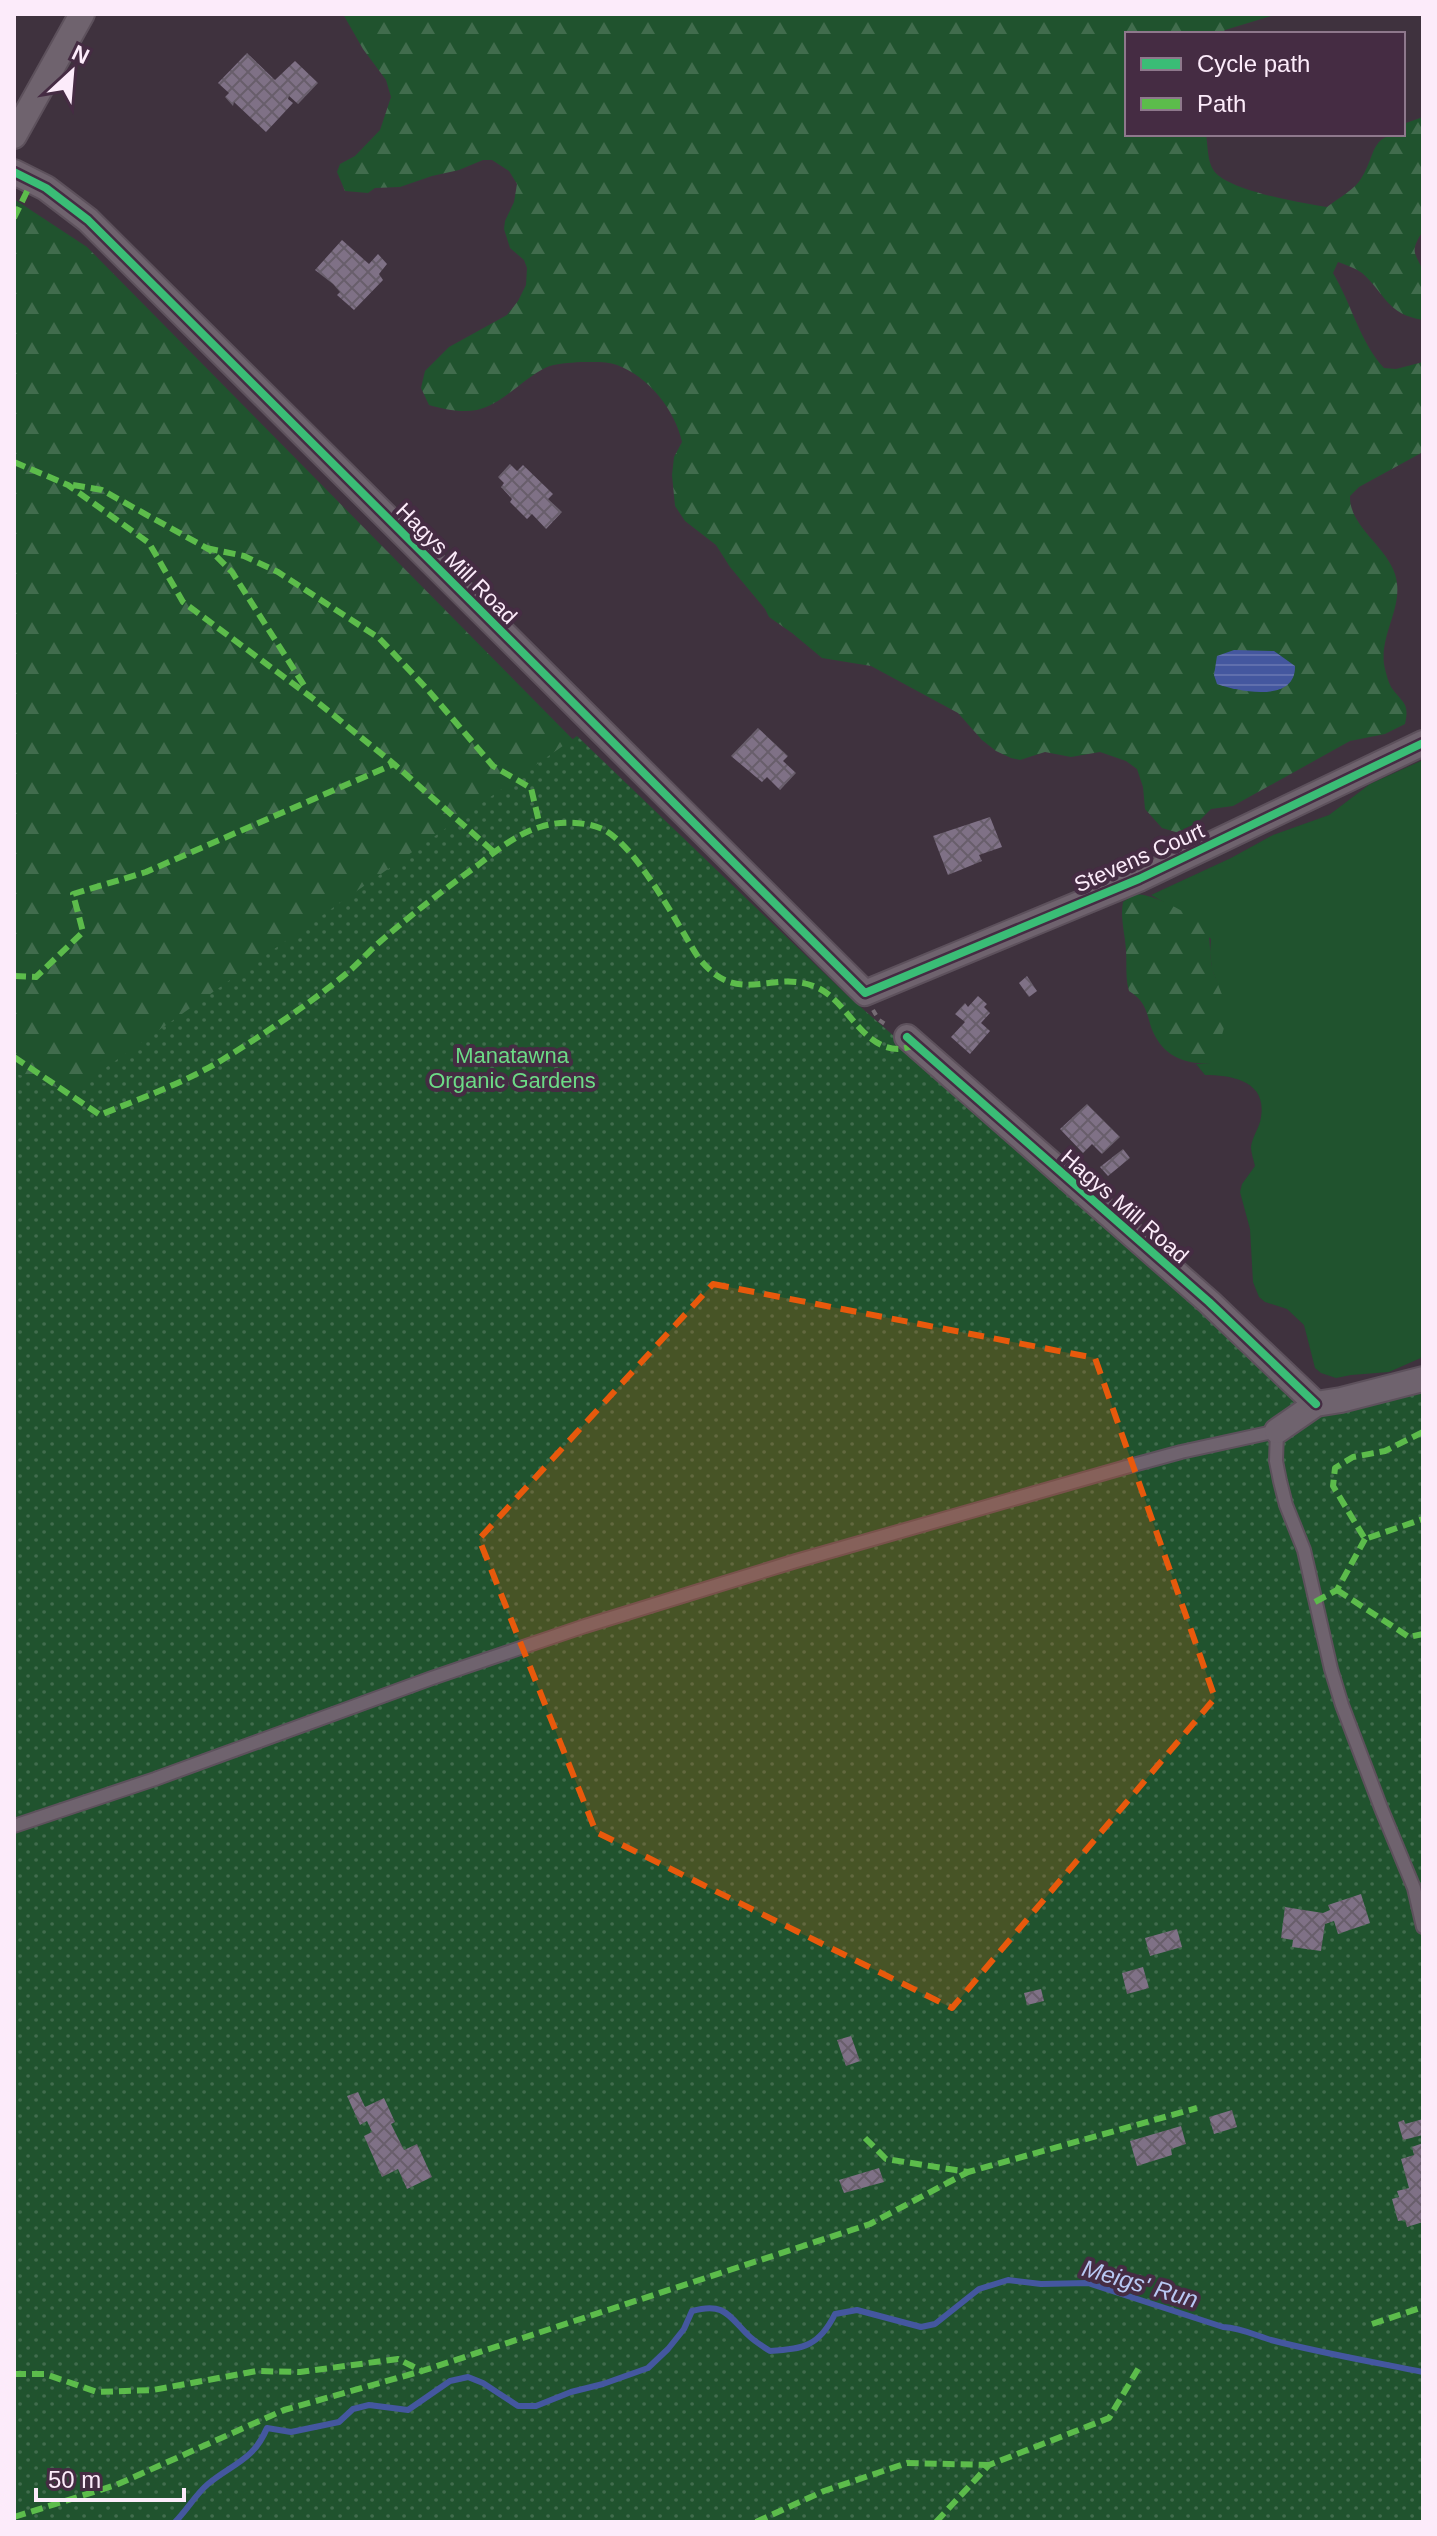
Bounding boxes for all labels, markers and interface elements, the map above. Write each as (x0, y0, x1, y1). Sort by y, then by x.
north arrow (32, 32, 112, 112)
legend (1125, 32, 1405, 136)
text: N (68, 40, 93, 69)
text: Cycle path (1197, 50, 1310, 77)
text: Path (1197, 90, 1246, 117)
street label: Hagys Mill Road (391, 498, 522, 629)
street label: Stevens Court (1070, 818, 1208, 897)
park label: Manatawna Organic Gardens (428, 1043, 596, 1093)
street label: Hagys Mill Road (1056, 1144, 1193, 1268)
water label: Meigs' Run (1079, 2254, 1201, 2313)
scale bar (36, 2452, 184, 2502)
text: 50 m (48, 2466, 101, 2493)

